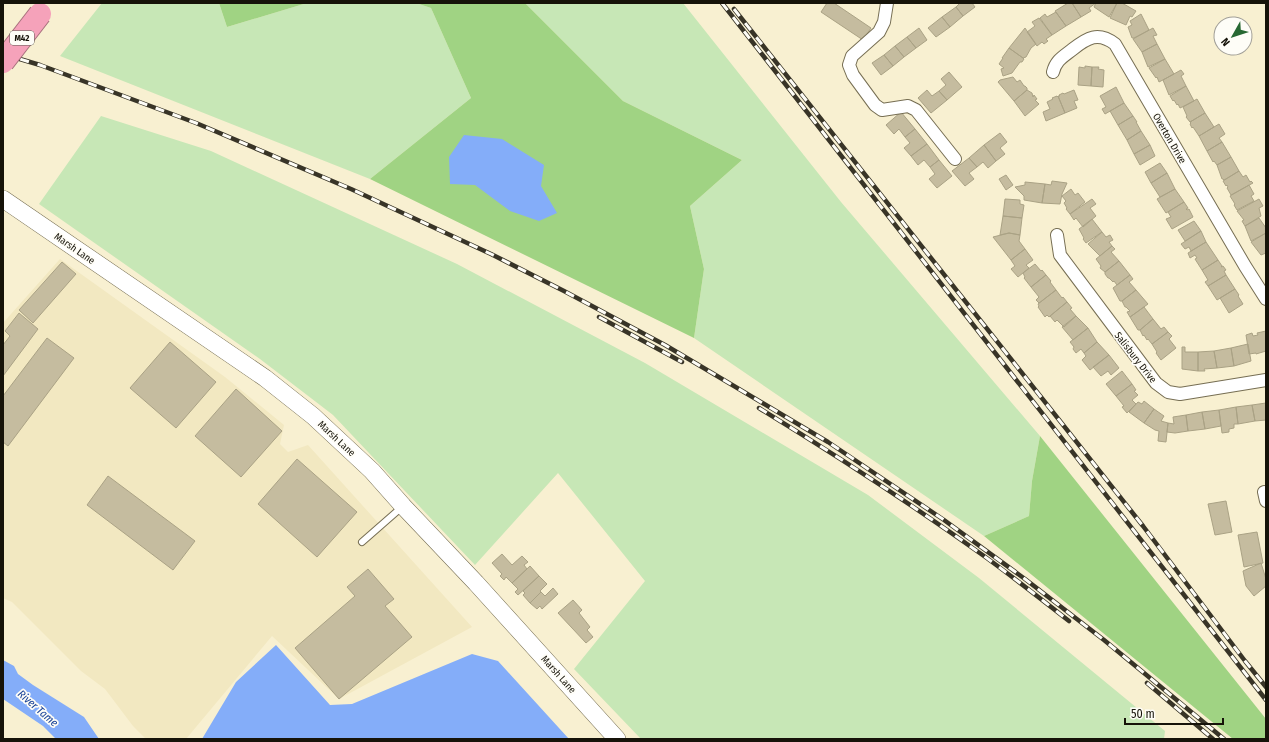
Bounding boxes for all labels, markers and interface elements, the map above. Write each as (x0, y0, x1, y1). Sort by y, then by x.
north arrow (1213, 16, 1253, 56)
road number: M42 (10, 31, 34, 45)
text: N (1218, 35, 1233, 49)
street label: Overton Drive (1150, 111, 1188, 166)
street label: Marsh Lane (52, 231, 97, 267)
street label: Salisbury Drive (1112, 330, 1159, 385)
street label: Marsh Lane (315, 418, 358, 459)
street label: Marsh Lane (538, 653, 578, 696)
water label: River Tame (15, 687, 60, 729)
scale bar (1125, 700, 1223, 726)
text: 50 m (1131, 707, 1155, 721)

